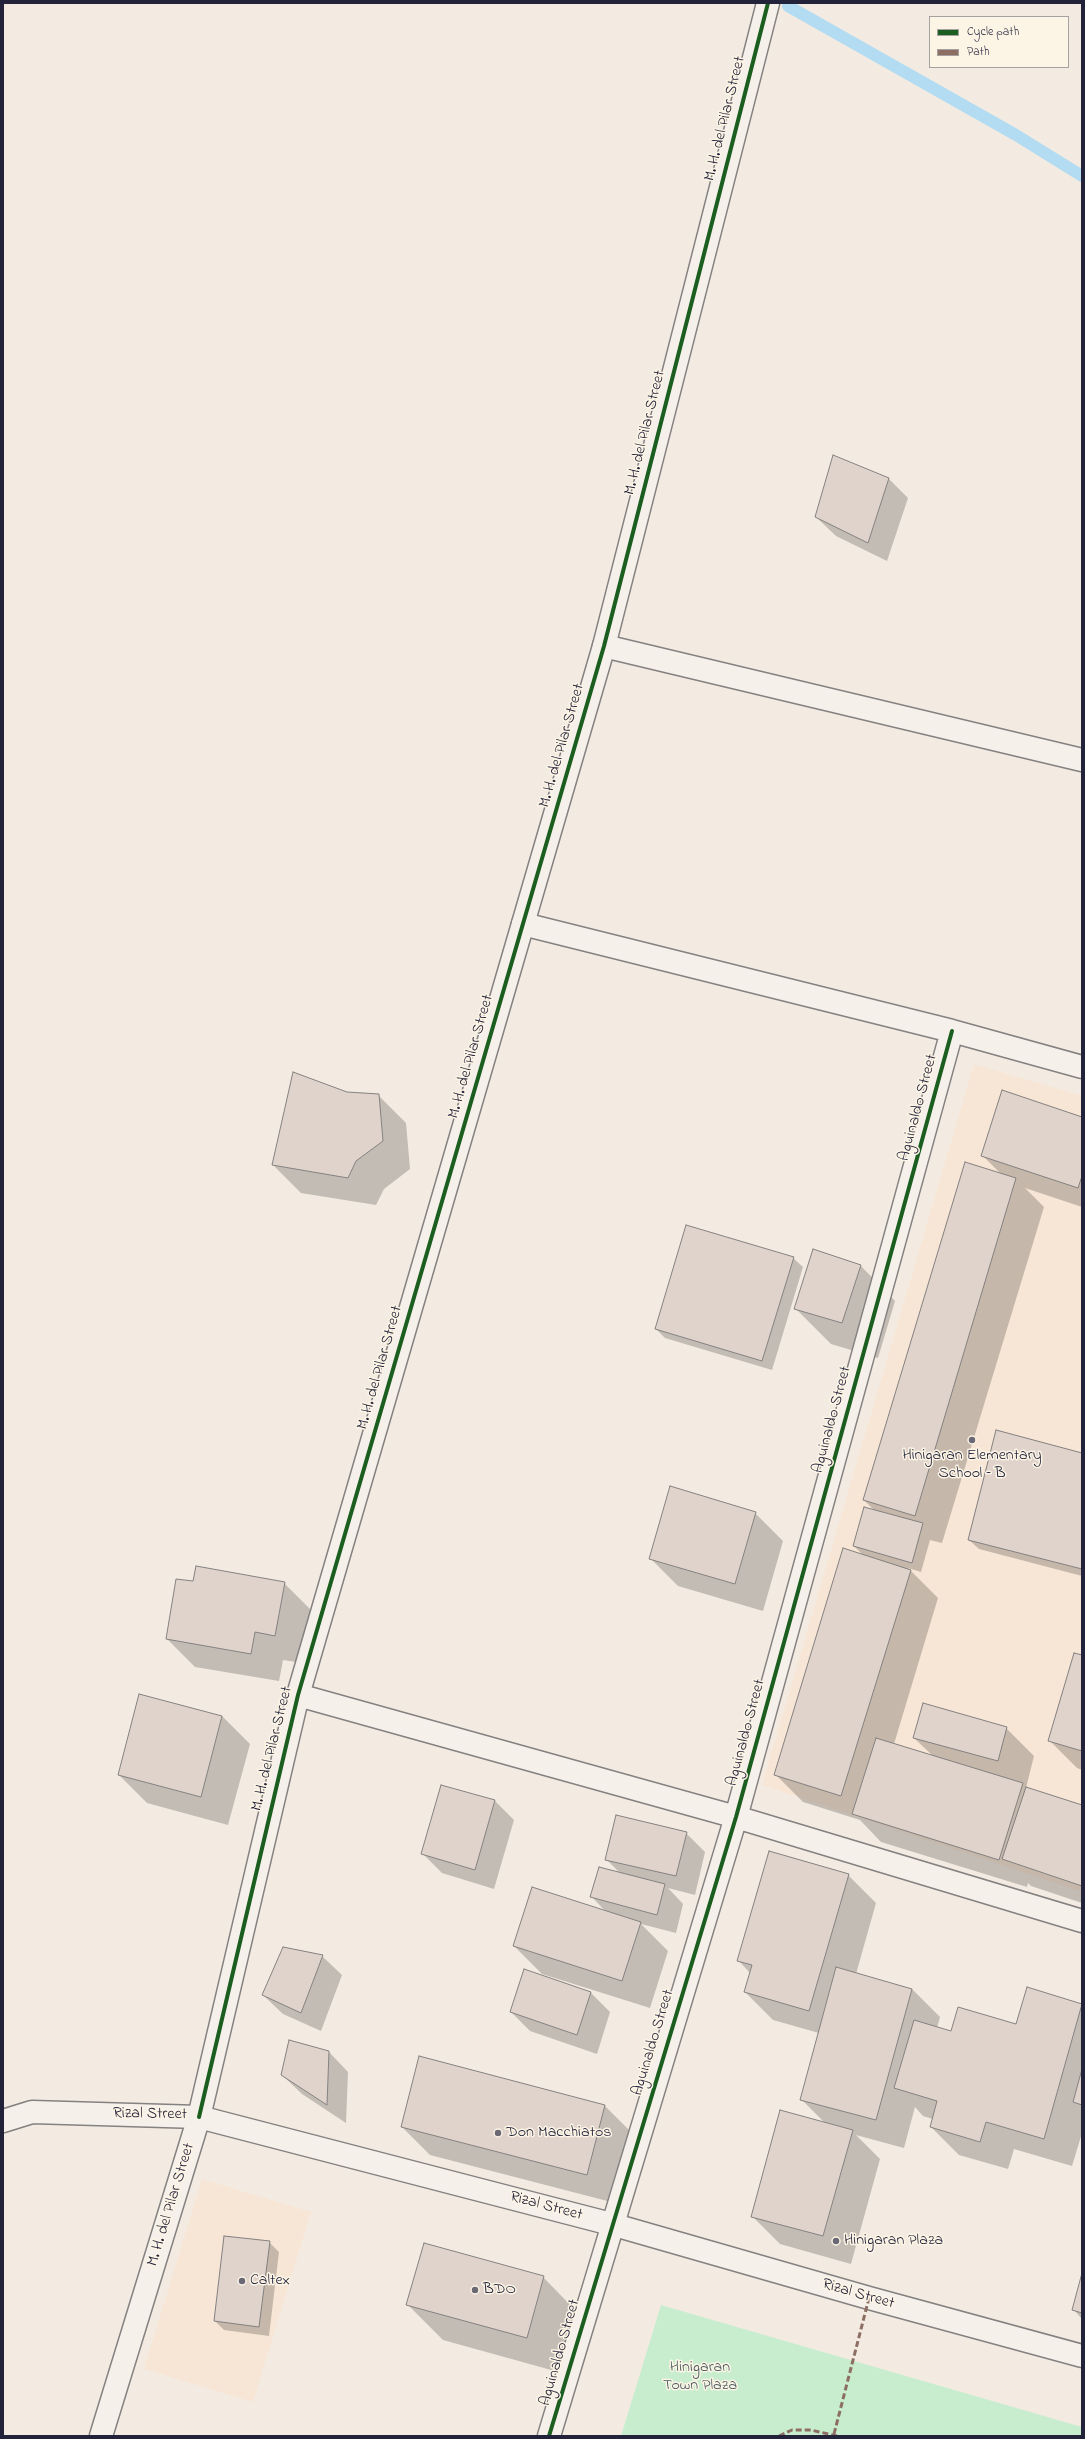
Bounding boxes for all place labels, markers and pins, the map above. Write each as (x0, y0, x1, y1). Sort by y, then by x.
marker: Hinigaran Elementary School – B (967, 1435, 977, 1445)
place label: Hinigaran Elementary School – B (902, 1446, 1042, 1484)
place label: Don Macchiatos (506, 2123, 611, 2143)
marker: Don Macchiatos (493, 2128, 503, 2138)
place label: Hinigaran Plaza (844, 2231, 943, 2251)
marker: Hinigaran Plaza (831, 2236, 841, 2246)
place label: Caltex (250, 2271, 290, 2291)
marker: Caltex (237, 2276, 247, 2286)
place label: BDO (483, 2280, 516, 2300)
marker: BDO (470, 2285, 480, 2295)

